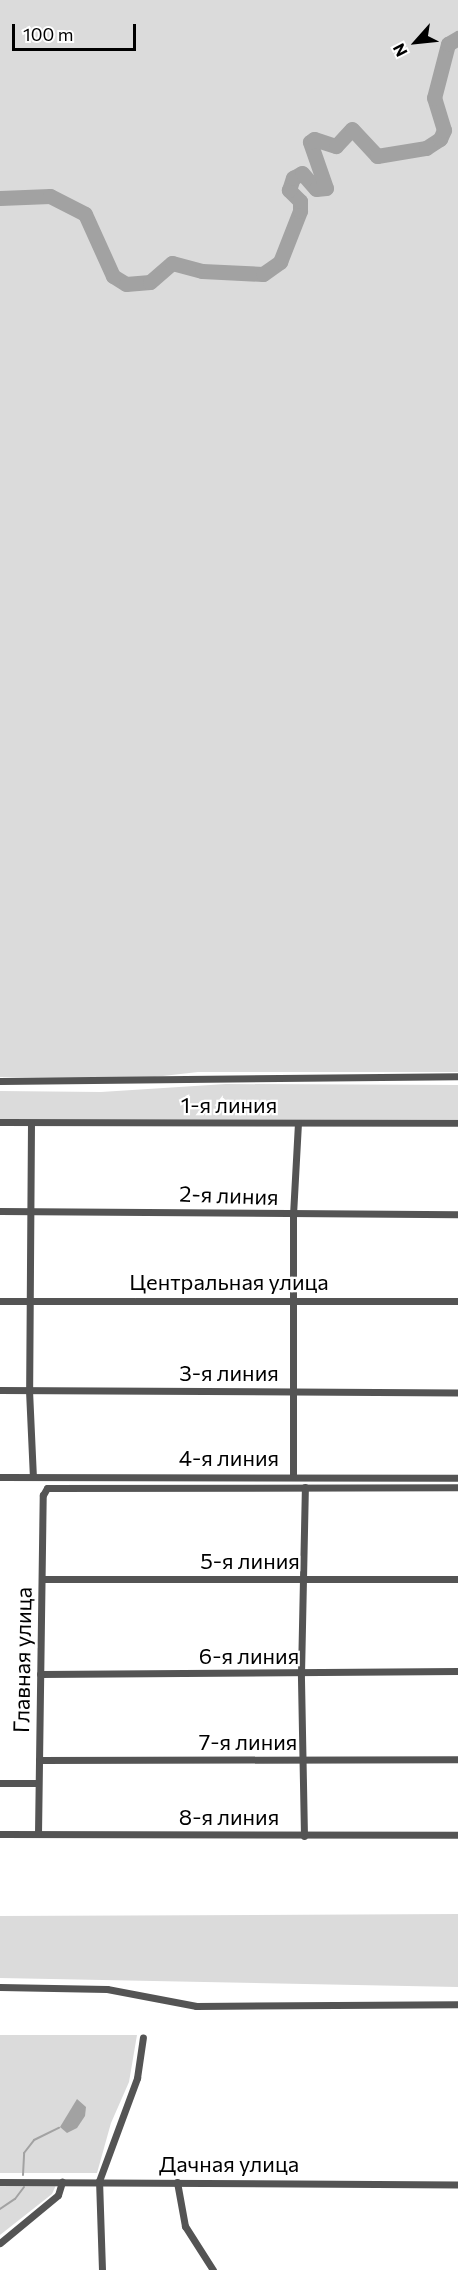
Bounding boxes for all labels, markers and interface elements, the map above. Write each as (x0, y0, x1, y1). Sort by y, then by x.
scale bar (15, 12, 140, 50)
north arrow (386, 12, 446, 72)
text: 100 m (23, 23, 73, 45)
text: N (388, 41, 411, 60)
street label: 1-я линия (181, 1092, 277, 1118)
street label: 2-я линия (179, 1180, 279, 1210)
street label: Центральная улица (129, 1269, 329, 1295)
street label: 3-я линия (179, 1360, 279, 1386)
street label: 4-я линия (179, 1445, 279, 1471)
street label: 5-я линия (200, 1548, 300, 1574)
street label: Главная улица (8, 1587, 36, 1733)
street label: 6-я линия (199, 1643, 299, 1669)
street label: 7-я линия (199, 1729, 297, 1755)
street label: 8-я линия (179, 1804, 279, 1830)
street label: Дачная улица (159, 2151, 299, 2177)

